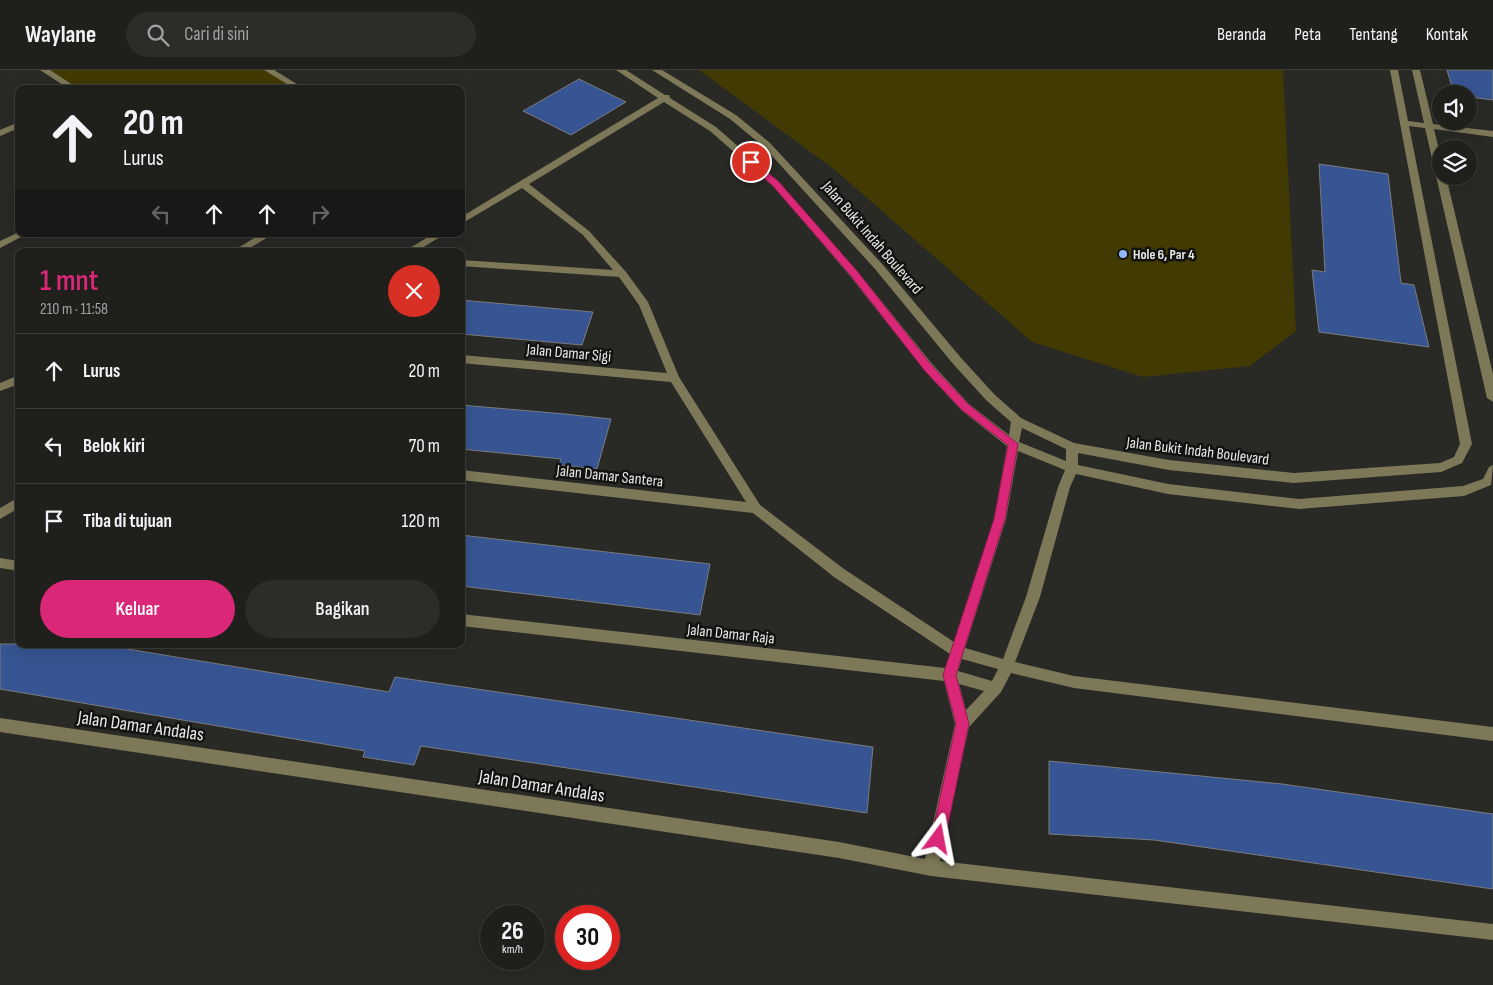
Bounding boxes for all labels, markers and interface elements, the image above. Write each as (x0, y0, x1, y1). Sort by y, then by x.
search box (126, 12, 476, 57)
text: Waylane (25, 20, 96, 49)
icon: search (144, 21, 172, 49)
text: Cari di sini (184, 23, 249, 46)
text: Beranda (1217, 24, 1266, 45)
text: Peta (1294, 24, 1321, 45)
text: Tentang (1349, 24, 1398, 45)
text: Kontak (1426, 24, 1468, 45)
map controls (1432, 85, 1477, 185)
button: sound (1432, 85, 1477, 130)
text: 20 m (123, 102, 184, 145)
icon: ahead (40, 105, 105, 170)
button: layers (1432, 140, 1477, 185)
pin (730, 141, 772, 183)
text: Lurus (123, 145, 164, 172)
icon: arrive (737, 148, 765, 176)
street label: Jalan Bukit Indah Boulevard (817, 177, 926, 298)
icon: left (147, 200, 175, 228)
icon: ahead (200, 200, 228, 228)
icon: ahead (253, 200, 281, 228)
icon: right (306, 200, 334, 228)
place label: Hole 6, Par 4 (1133, 246, 1195, 263)
marker: Hole 6, Par 4 (1117, 248, 1129, 260)
text: 1 mnt (40, 263, 98, 299)
button: close (388, 265, 440, 317)
text: 210 m · 11:58 (40, 300, 108, 319)
street label: Jalan Damar Sigi (525, 340, 612, 367)
icon: ahead (40, 357, 68, 385)
text: Lurus (83, 360, 120, 383)
text: 20 m (408, 360, 440, 383)
icon: left (40, 432, 68, 460)
street label: Jalan Bukit Indah Boulevard (1124, 433, 1270, 470)
text: Belok kiri (83, 435, 145, 458)
text: 70 m (409, 435, 440, 458)
street label: Jalan Damar Santera (555, 461, 664, 492)
icon: arrive (40, 507, 68, 535)
text: Tiba di tujuan (83, 510, 172, 533)
text: 120 m (402, 510, 440, 533)
button: Keluar (40, 580, 235, 638)
button: Bagikan (245, 580, 440, 638)
street label: Jalan Damar Raja (685, 620, 776, 649)
street label: Jalan Damar Andalas (75, 706, 206, 747)
street label: Jalan Damar Andalas (476, 765, 607, 808)
position arrow (911, 812, 963, 864)
speed limit sign: 30 (555, 905, 620, 970)
text: 26 (501, 916, 524, 947)
text: km/h (502, 942, 523, 957)

